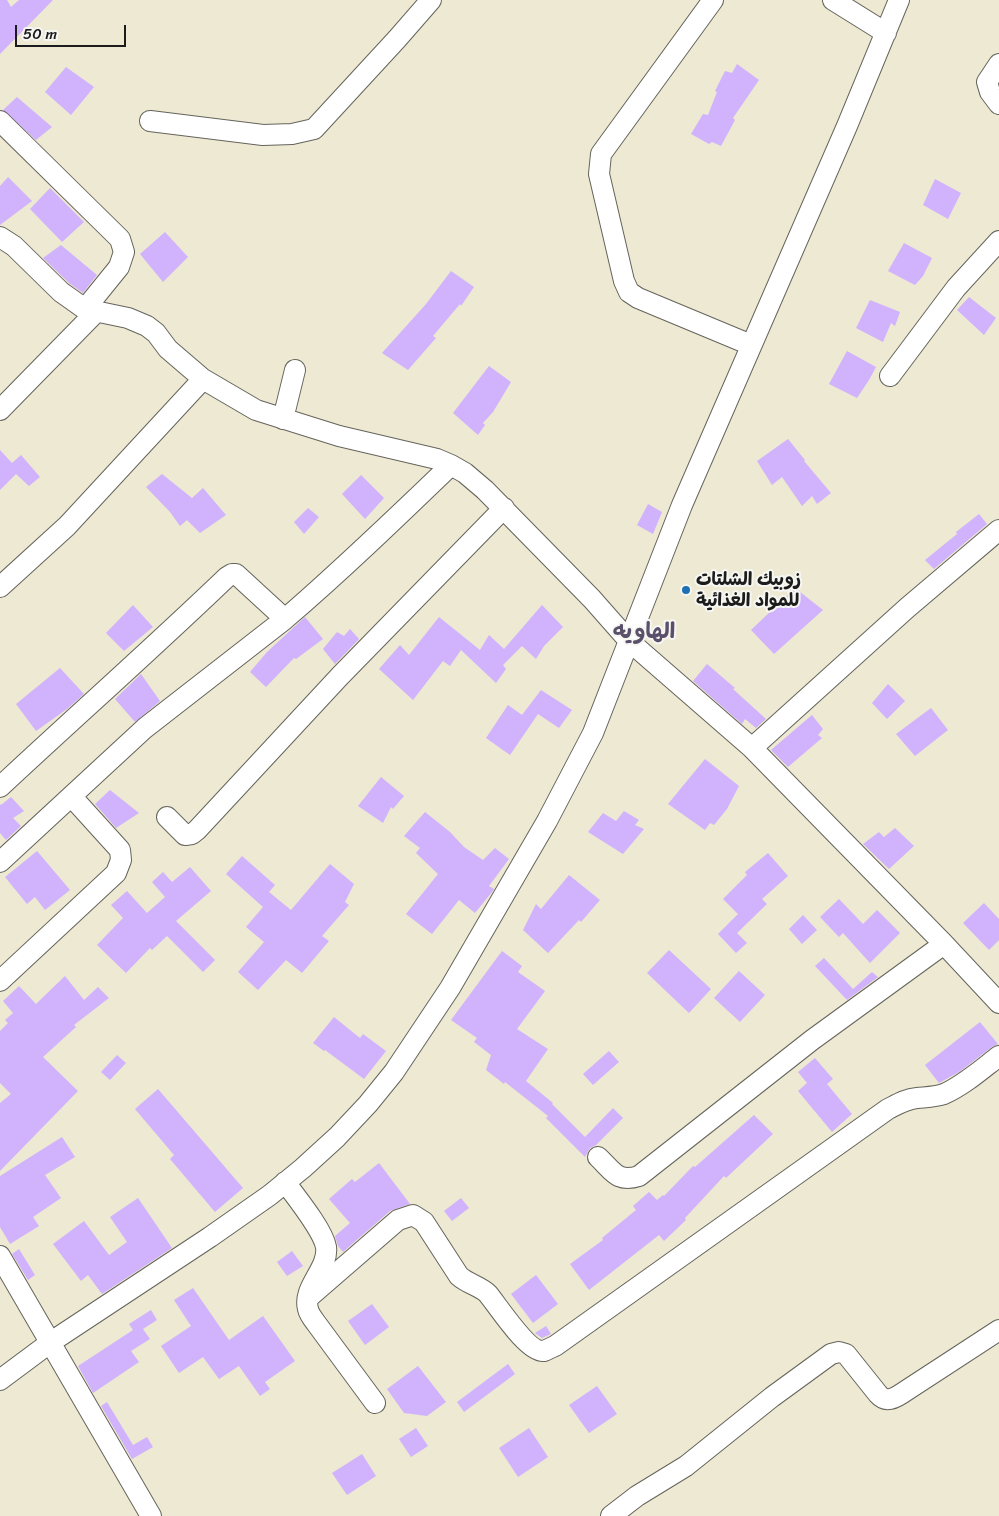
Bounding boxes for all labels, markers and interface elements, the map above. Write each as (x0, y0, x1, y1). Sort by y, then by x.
scale bar (18, 15, 129, 47)
text: 50 m (23, 21, 57, 47)
place label: زوبيك الشلتات للمواد الغذائية (696, 569, 801, 612)
marker: زوبيك الشلتات للمواد الغذائية (680, 584, 692, 596)
district label: الهاويه (613, 619, 675, 645)

